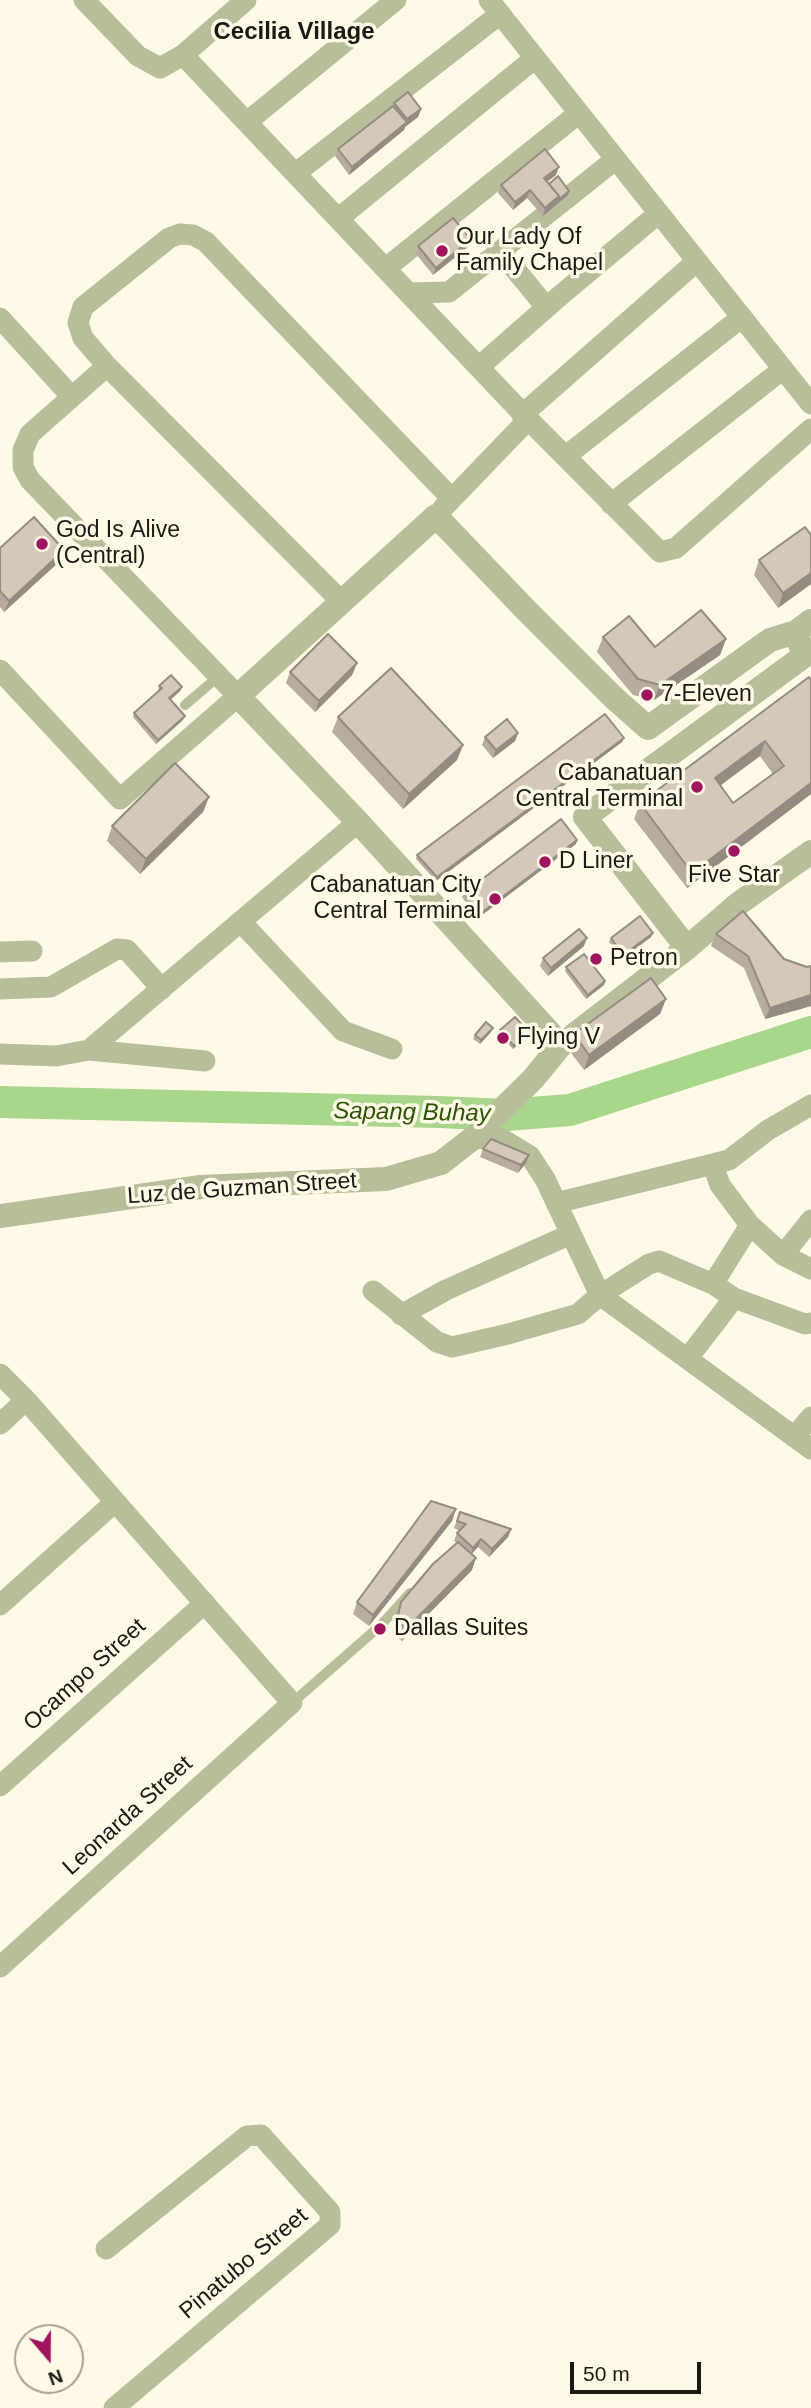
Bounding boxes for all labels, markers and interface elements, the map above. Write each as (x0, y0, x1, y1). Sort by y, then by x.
district label: Cecilia Village (214, 18, 374, 46)
place label: Our Lady Of Family Chapel (456, 224, 603, 278)
marker: Our Lady Of Family Chapel (434, 243, 450, 259)
place label: God Is Alive (Central) (56, 517, 180, 571)
marker: God Is Alive (Central) (34, 536, 50, 552)
place label: 7-Eleven (661, 681, 752, 709)
marker: 7-Eleven (639, 687, 655, 703)
place label: Cabanatuan Central Terminal (516, 760, 683, 814)
marker: Cabanatuan Central Terminal (689, 779, 705, 795)
marker: Five Star (726, 843, 742, 859)
place label: D Liner (559, 848, 633, 876)
marker: D Liner (537, 854, 553, 870)
place label: Five Star (688, 862, 780, 890)
place label: Cabanatuan City Central Terminal (310, 872, 481, 926)
marker: Cabanatuan City Central Terminal (487, 891, 503, 907)
place label: Petron (610, 945, 678, 973)
marker: Petron (588, 951, 604, 967)
place label: Flying V (517, 1024, 600, 1052)
marker: Flying V (495, 1030, 511, 1046)
water label: Sapang Buhay (333, 1097, 491, 1129)
street label: Luz de Guzman Street (126, 1167, 358, 1211)
street label: Ocampo Street (18, 1613, 152, 1737)
place label: Dallas Suites (394, 1615, 528, 1643)
marker: Dallas Suites (372, 1621, 388, 1637)
street label: Leonarda Street (57, 1751, 199, 1881)
street label: Pinatubo Street (174, 2202, 314, 2326)
north arrow (14, 2324, 84, 2394)
scale bar (573, 2348, 704, 2392)
text: 50 m (583, 2362, 630, 2385)
text: N (46, 2365, 66, 2390)

